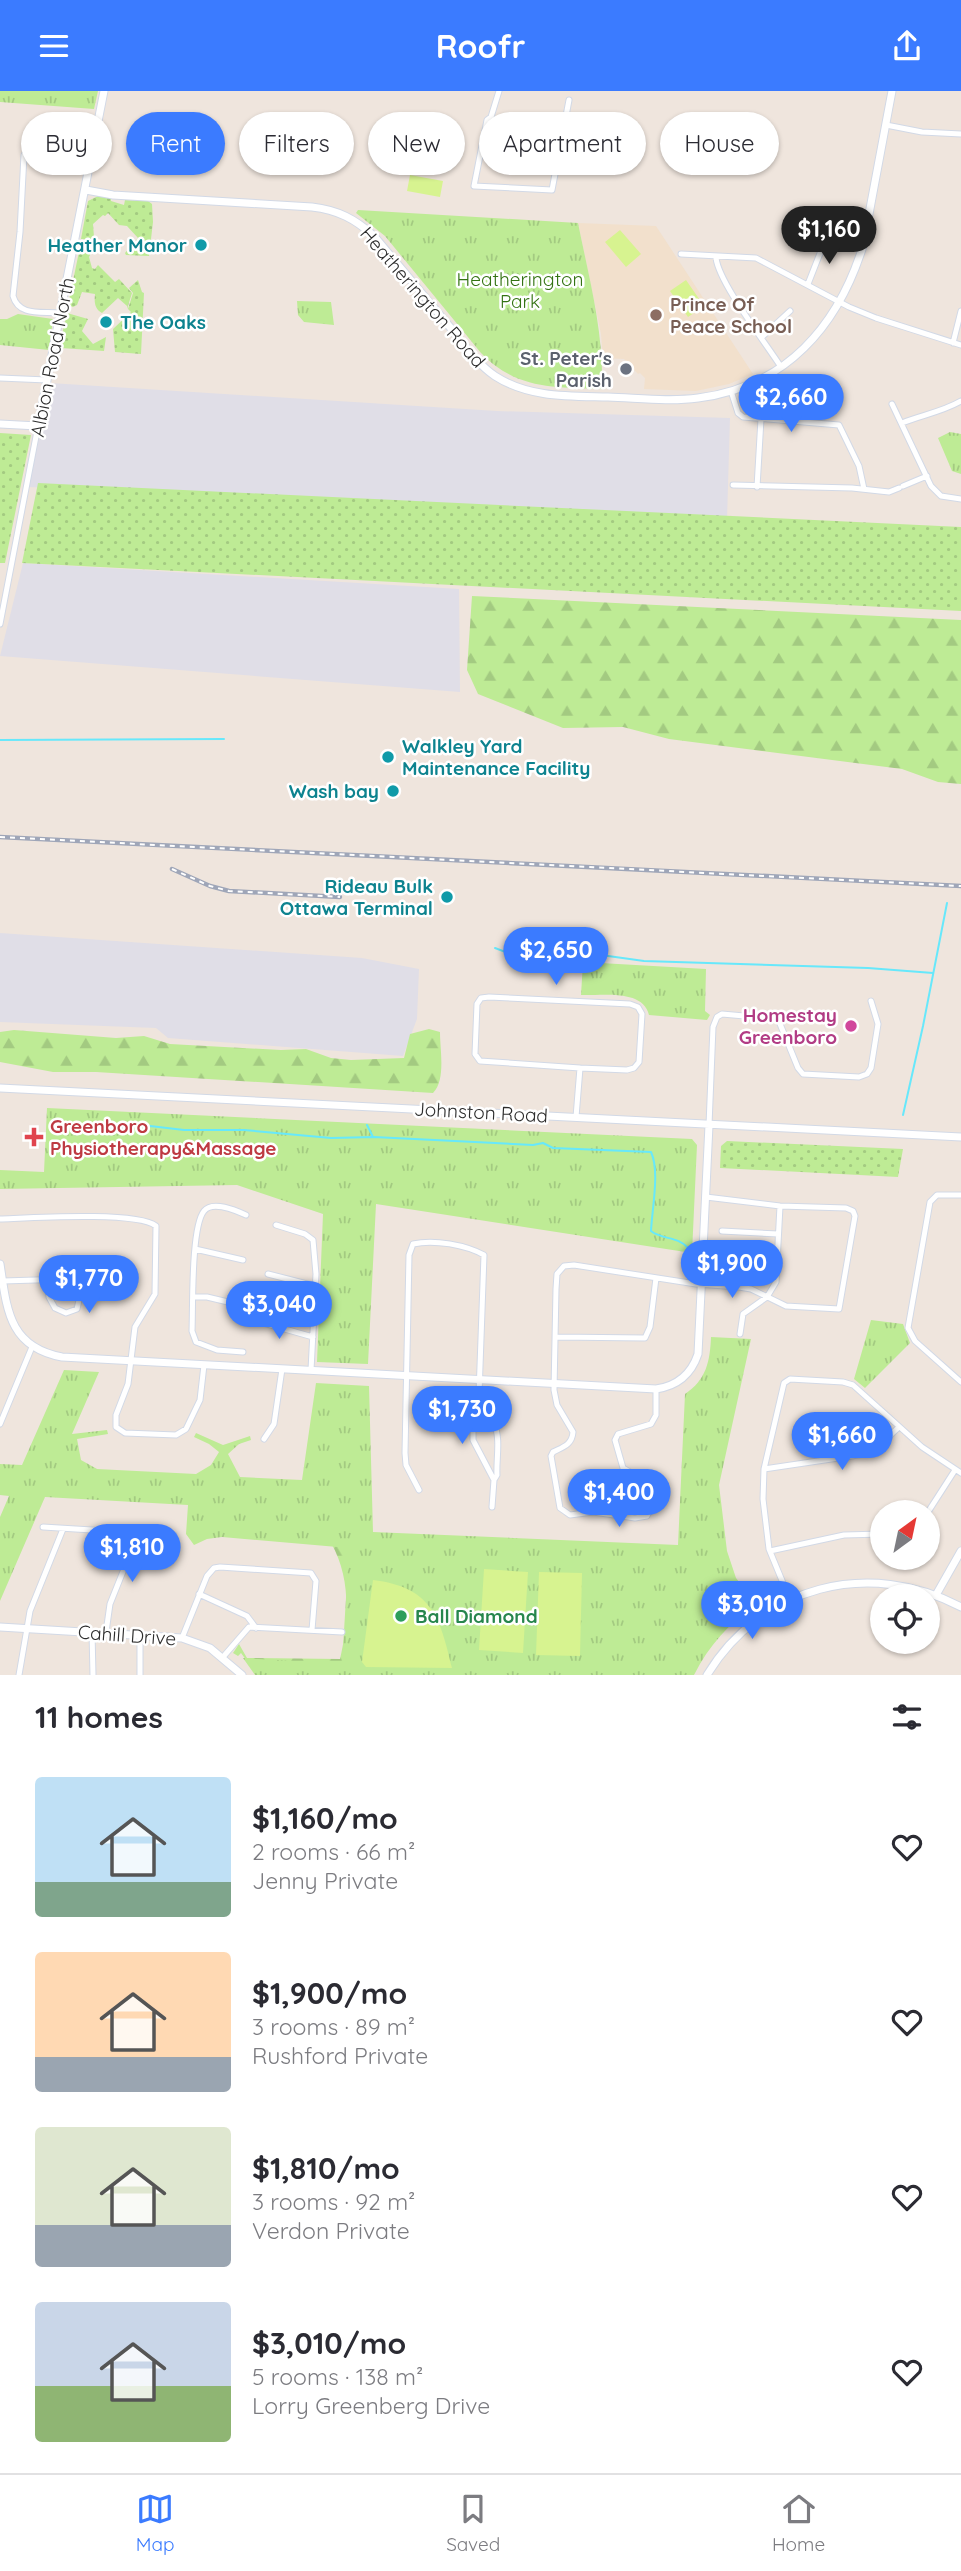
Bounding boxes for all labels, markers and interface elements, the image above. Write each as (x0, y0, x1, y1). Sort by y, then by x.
text: Roofr (436, 26, 525, 66)
icon: menu (35, 27, 73, 65)
icon: share (888, 27, 926, 65)
chip: Buy (21, 112, 112, 175)
chip: Rent (126, 112, 225, 175)
chip: Filters (239, 112, 354, 175)
chip: New (368, 112, 465, 175)
chip: Apartment (479, 112, 646, 175)
chip: House (660, 112, 779, 175)
pin: $1,160 (772, 207, 886, 266)
text: $1,160 (797, 214, 861, 243)
street label: Heatherington Road (355, 221, 491, 373)
place label: Heather Manor (48, 233, 187, 257)
marker: Heather Manor (193, 237, 209, 253)
park label: Heatherington Park (457, 267, 584, 313)
street label: Albion Road North (25, 275, 79, 439)
place label: Prince Of Peace School (670, 292, 792, 338)
marker: Prince Of Peace School (648, 307, 664, 323)
place label: The Oaks (120, 310, 206, 334)
marker: The Oaks (98, 314, 114, 330)
place label: St. Peter's Parish (520, 346, 612, 392)
marker: St. Peter's Parish (618, 361, 634, 377)
pin: $2,660 (734, 375, 848, 434)
text: $2,660 (755, 382, 827, 411)
place label: Walkley Yard Maintenance Facility (402, 734, 590, 780)
marker: Walkley Yard Maintenance Facility (380, 749, 396, 765)
place label: Wash bay (289, 779, 379, 803)
marker: Wash bay (385, 783, 401, 799)
place label: Rideau Bulk Ottawa Terminal (280, 874, 433, 920)
marker: Rideau Bulk Ottawa Terminal (439, 889, 455, 905)
pin: $2,650 (499, 927, 613, 987)
text: $2,650 (519, 935, 593, 964)
place label: Homestay Greenboro (739, 1003, 837, 1049)
marker: Homestay Greenboro (843, 1018, 859, 1034)
street label: Johnston Road (413, 1097, 549, 1127)
place label: Greenboro Physiotherapy&Massage (50, 1114, 276, 1160)
marker: Greenboro Physiotherapy&Massage (24, 1127, 44, 1147)
pin: $1,900 (675, 1241, 789, 1300)
text: $1,900 (697, 1248, 767, 1277)
pin: $1,770 (32, 1255, 146, 1315)
text: $1,770 (55, 1263, 123, 1292)
pin: $3,040 (222, 1281, 336, 1341)
text: $3,040 (242, 1289, 316, 1318)
pin: $1,730 (405, 1387, 519, 1446)
text: $1,730 (428, 1394, 496, 1423)
pin: $1,660 (785, 1413, 899, 1472)
text: $1,660 (808, 1420, 876, 1449)
pin: $1,400 (562, 1469, 676, 1529)
text: $1,400 (584, 1477, 654, 1506)
north arrow (870, 1500, 940, 1570)
map controls (870, 1500, 940, 1654)
pin: $1,810 (75, 1525, 189, 1584)
text: $1,810 (100, 1532, 164, 1561)
pin: $3,010 (695, 1581, 809, 1641)
button: locate (870, 1584, 940, 1654)
text: $3,010 (717, 1589, 787, 1618)
place label: Ball Diamond (415, 1604, 538, 1628)
marker: Ball Diamond (393, 1608, 409, 1624)
street label: Cahill Drive (77, 1620, 177, 1650)
text: 11 homes (35, 1698, 163, 1736)
icon: filters (888, 1698, 926, 1736)
text: $1,160/mo (252, 1799, 398, 1837)
icon: home (91, 1805, 175, 1889)
icon: heart (888, 1828, 926, 1866)
text: 2 rooms · 66 m² (252, 1837, 415, 1866)
text: Jenny Private (252, 1866, 398, 1895)
text: $1,900/mo (252, 1974, 407, 2012)
icon: home (91, 1980, 175, 2064)
icon: heart (888, 2003, 926, 2041)
text: 3 rooms · 89 m² (252, 2012, 415, 2041)
text: Rushford Private (252, 2041, 428, 2070)
text: $1,810/mo (252, 2149, 400, 2187)
icon: home (91, 2155, 175, 2239)
icon: heart (888, 2178, 926, 2216)
text: 3 rooms · 92 m² (252, 2187, 415, 2216)
text: Verdon Private (252, 2216, 410, 2245)
text: $3,010/mo (252, 2324, 406, 2362)
icon: home (91, 2330, 175, 2414)
icon: heart (888, 2353, 926, 2391)
text: 5 rooms · 138 m² (252, 2362, 423, 2391)
text: Lorry Greenberg Drive (252, 2391, 490, 2420)
tab: Map (136, 2490, 175, 2556)
tab: Saved (446, 2490, 500, 2556)
tab: Home (772, 2490, 825, 2556)

